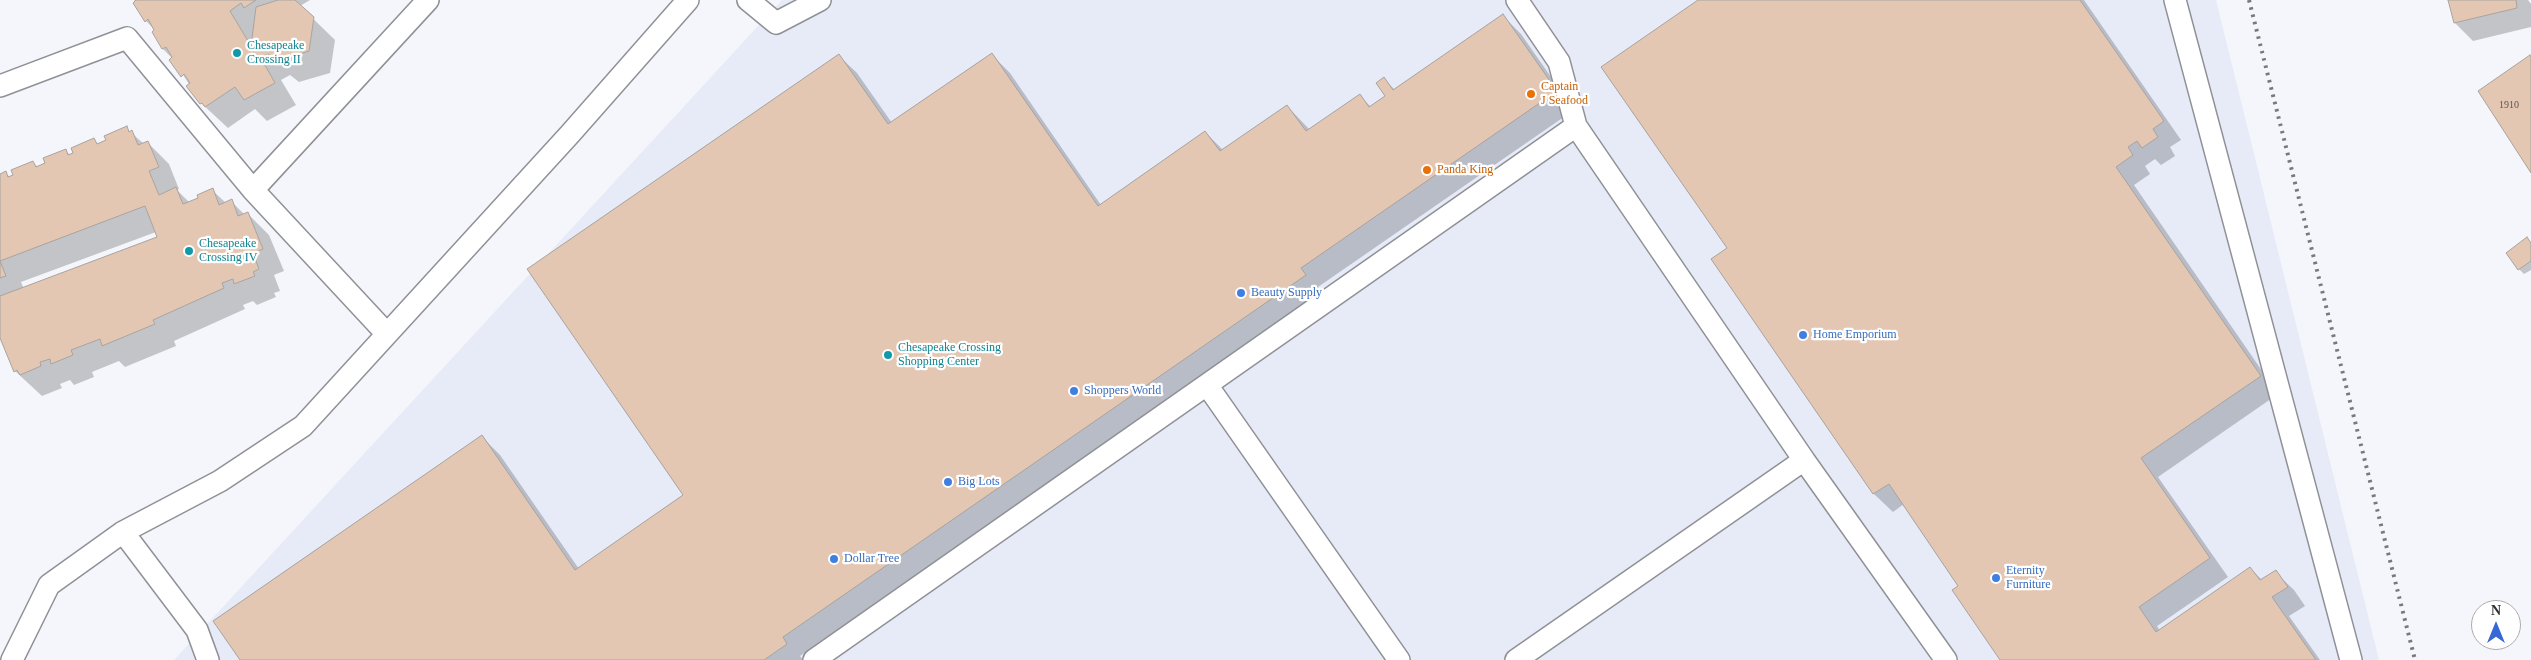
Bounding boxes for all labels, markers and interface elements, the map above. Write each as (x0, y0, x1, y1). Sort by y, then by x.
place label: Chesapeake Crossing II (247, 39, 304, 67)
marker: Chesapeake Crossing II (231, 47, 243, 59)
place label: Captain J Seafood (1541, 80, 1588, 108)
marker: Captain J Seafood (1525, 88, 1537, 100)
house number: 1910 (2499, 99, 2519, 111)
place label: Panda King (1437, 163, 1493, 177)
marker: Panda King (1421, 164, 1433, 176)
place label: Chesapeake Crossing IV (199, 237, 257, 265)
marker: Chesapeake Crossing IV (183, 245, 195, 257)
place label: Beauty Supply (1251, 286, 1322, 300)
marker: Beauty Supply (1235, 287, 1247, 299)
place label: Home Emporium (1813, 328, 1897, 342)
marker: Home Emporium (1797, 329, 1809, 341)
place label: Chesapeake Crossing Shopping Center (898, 341, 1001, 369)
marker: Chesapeake Crossing Shopping Center (882, 349, 894, 361)
place label: Shoppers World (1084, 384, 1161, 398)
marker: Shoppers World (1068, 385, 1080, 397)
place label: Big Lots (958, 475, 1000, 489)
marker: Big Lots (942, 476, 954, 488)
place label: Dollar Tree (844, 552, 899, 566)
marker: Dollar Tree (828, 553, 840, 565)
place label: Eternity Furniture (2006, 564, 2051, 592)
marker: Eternity Furniture (1990, 572, 2002, 584)
north arrow (2471, 600, 2521, 650)
text: N (2491, 603, 2501, 618)

